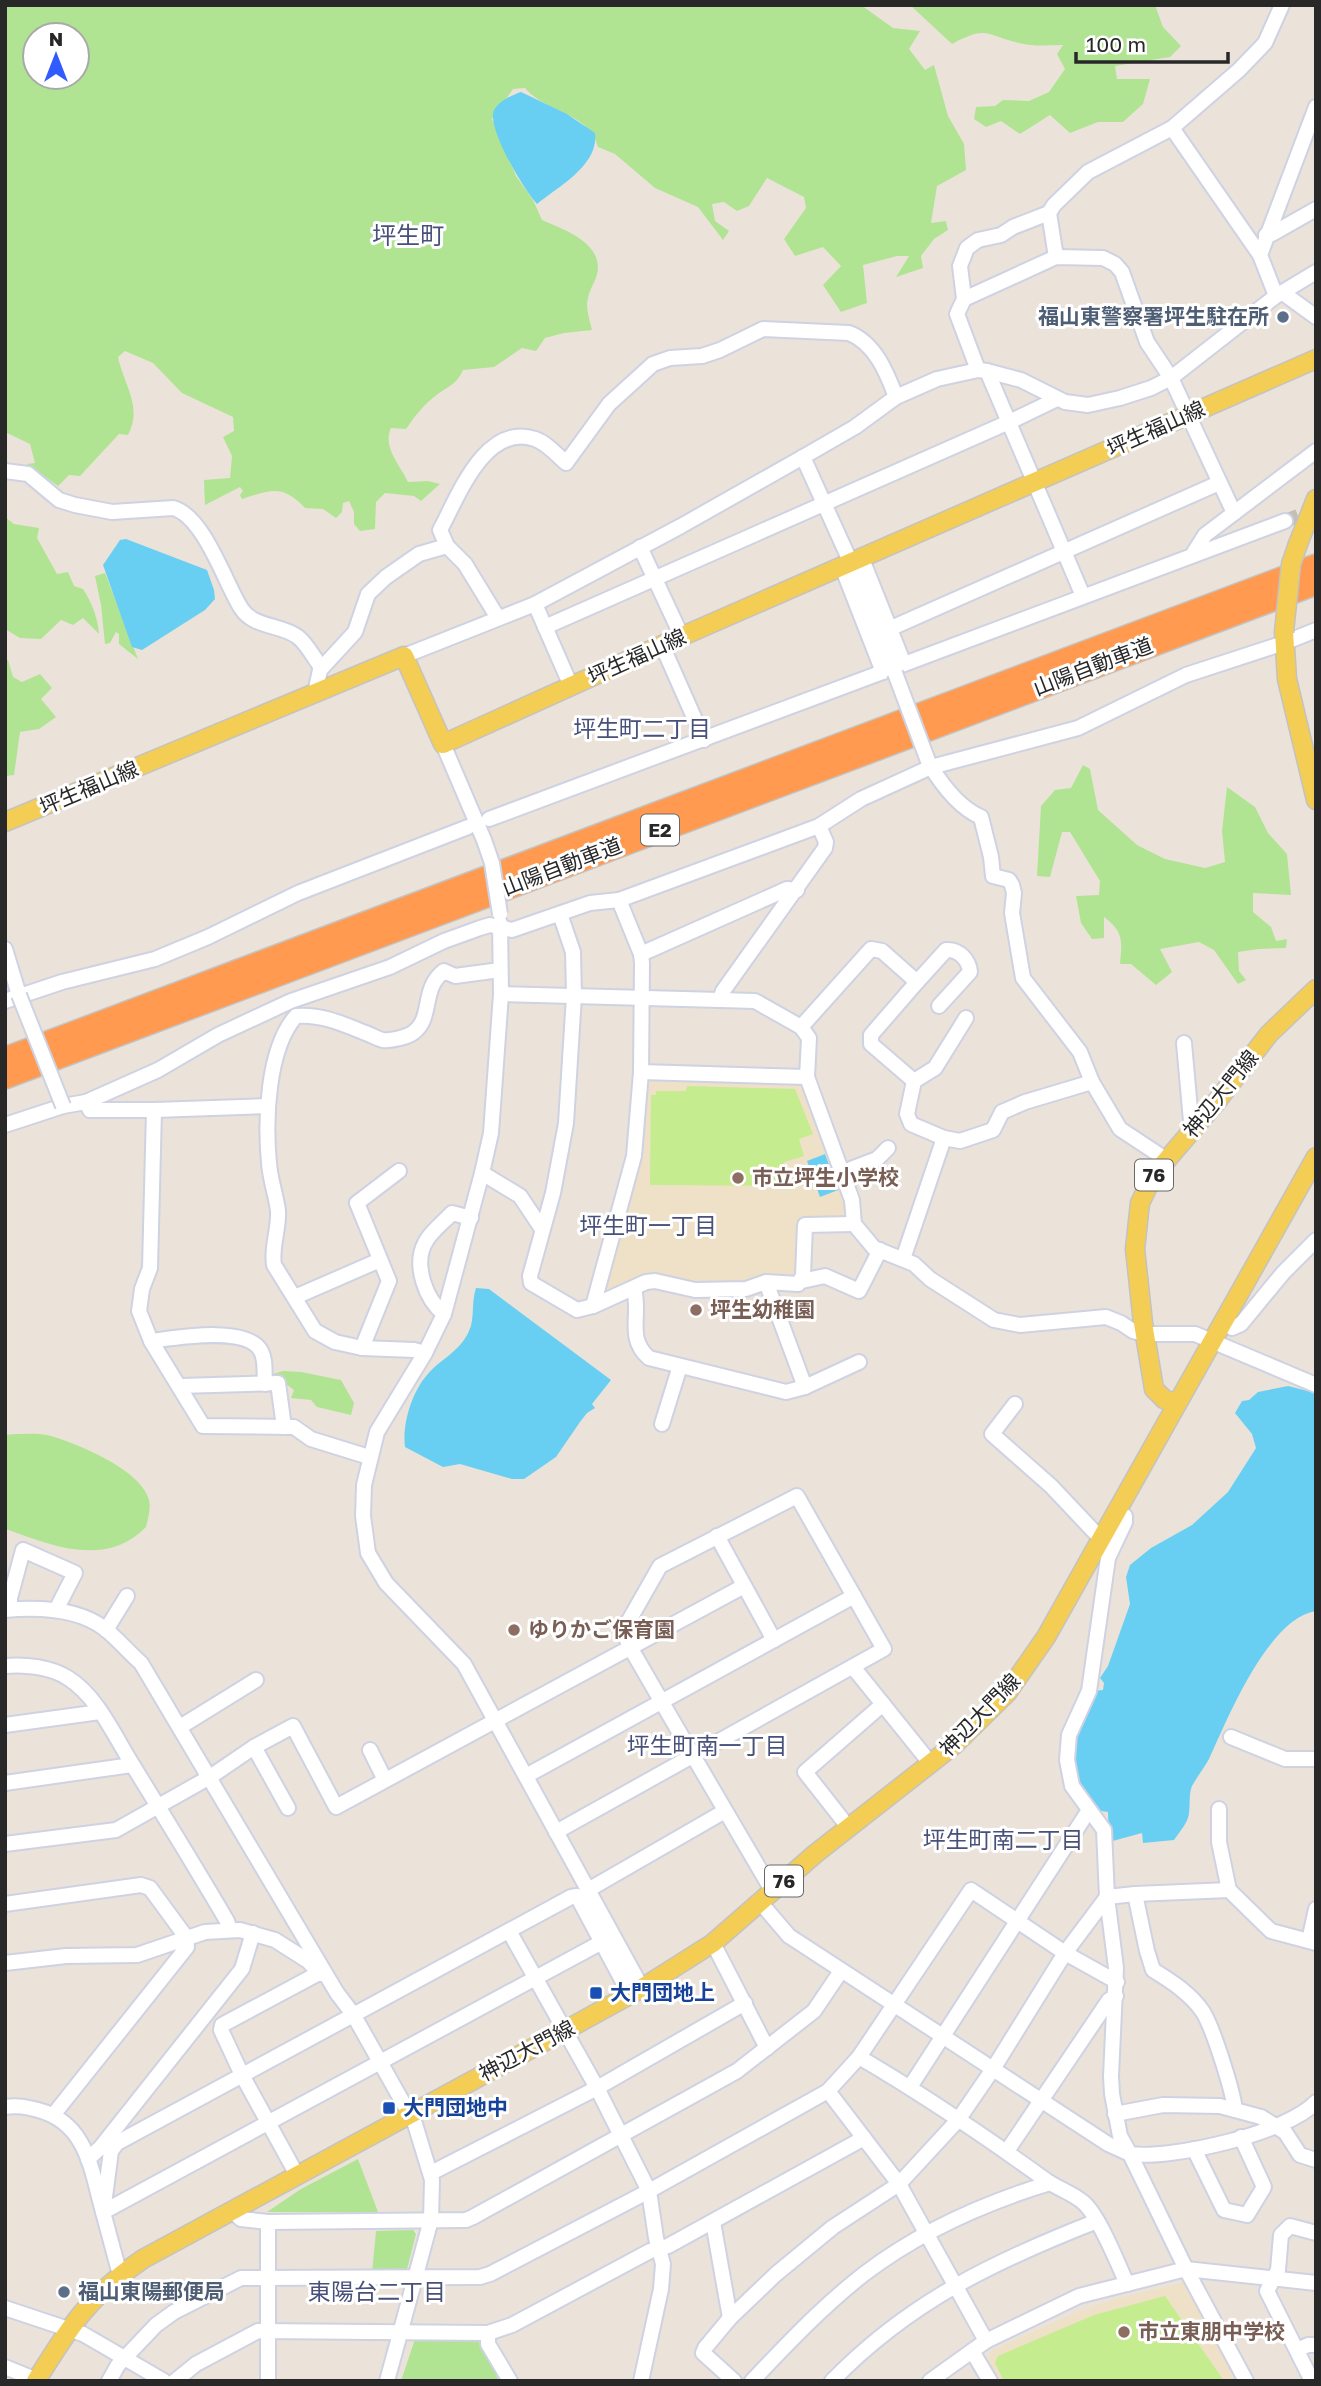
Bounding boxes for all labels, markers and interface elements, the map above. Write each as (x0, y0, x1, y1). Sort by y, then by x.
north arrow (21, 21, 91, 91)
scale bar (1076, 21, 1228, 65)
text: N (49, 27, 63, 50)
text: 100 m (1086, 31, 1146, 57)
district label: 坪生町 (372, 220, 444, 249)
place label: 福山東警察署坪生駐在所 (1038, 303, 1269, 329)
marker: 福山東警察署坪生駐在所 (1275, 309, 1291, 325)
street label: 坪生福山線 (1102, 395, 1209, 461)
street label: 坪生福山線 (583, 623, 690, 689)
street label: 山陽自動車道 (1029, 631, 1156, 701)
district label: 坪生町二丁目 (573, 714, 711, 742)
street label: 坪生福山線 (35, 755, 142, 820)
road number: E2 (641, 814, 679, 846)
street label: 山陽自動車道 (498, 831, 625, 901)
street label: 神辺大門線 (1177, 1044, 1263, 1142)
road number: 76 (1135, 1160, 1173, 1190)
place label: 市立坪生小学校 (752, 1164, 899, 1190)
marker: 市立坪生小学校 (730, 1170, 746, 1186)
district label: 坪生町一丁目 (579, 1211, 717, 1239)
place label: 坪生幼稚園 (710, 1296, 815, 1322)
marker: 坪生幼稚園 (688, 1302, 704, 1318)
place label: ゆりかご保育園 (528, 1616, 675, 1642)
marker: ゆりかご保育園 (506, 1622, 522, 1638)
street label: 神辺大門線 (933, 1668, 1025, 1761)
district label: 坪生町南一丁目 (627, 1731, 788, 1759)
district label: 坪生町南二丁目 (923, 1825, 1084, 1853)
road number: 76 (765, 1866, 803, 1896)
place label: 大門団地上 (610, 1979, 715, 2005)
marker: 大門団地上 (588, 1985, 604, 2001)
street label: 神辺大門線 (474, 2014, 579, 2086)
place label: 大門団地中 (403, 2094, 508, 2120)
marker: 大門団地中 (381, 2100, 397, 2116)
district label: 東陽台二丁目 (308, 2277, 446, 2305)
place label: 福山東陽郵便局 (78, 2278, 225, 2304)
marker: 福山東陽郵便局 (56, 2284, 72, 2300)
place label: 市立東朋中学校 (1138, 2318, 1285, 2344)
marker: 市立東朋中学校 (1116, 2324, 1132, 2340)

